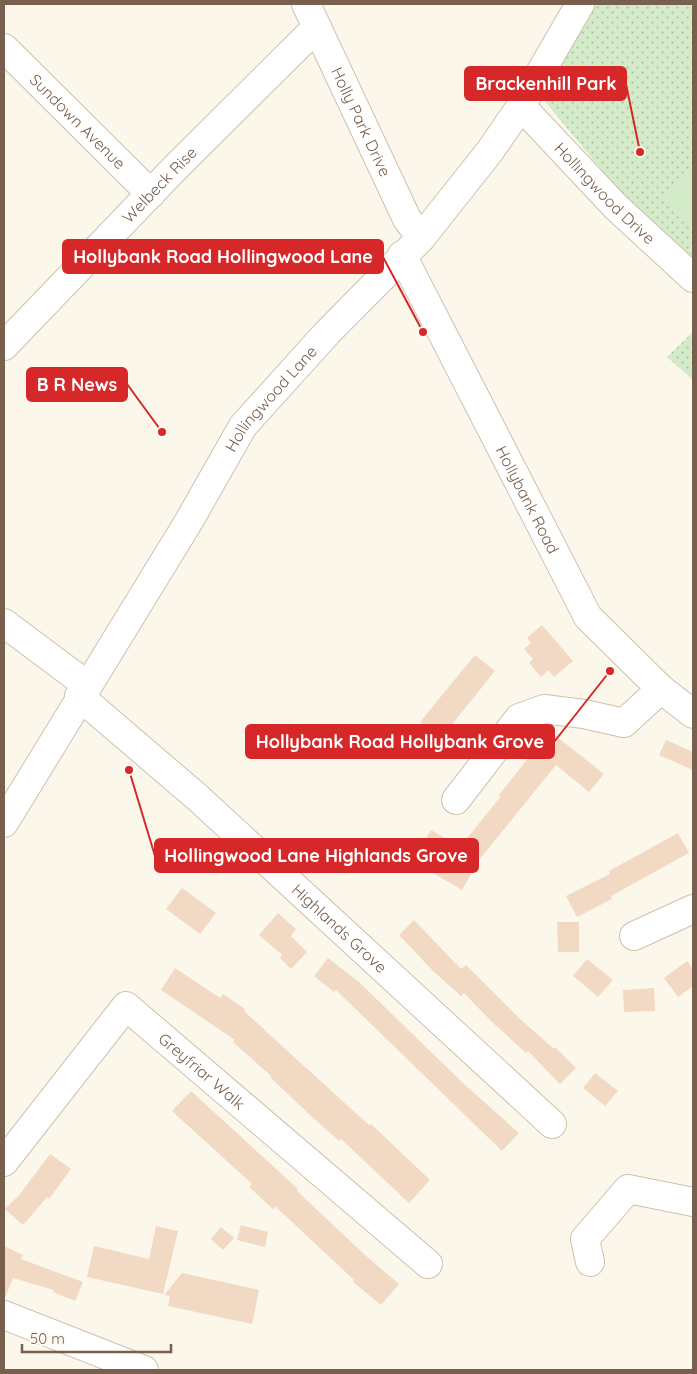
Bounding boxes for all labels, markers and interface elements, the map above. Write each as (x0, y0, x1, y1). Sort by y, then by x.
street label: Holly Park Drive (327, 64, 396, 180)
callout: Brackenhill Park (465, 67, 626, 100)
street label: Sundown Avenue (26, 69, 130, 173)
text: Brackenhill Park (476, 72, 616, 95)
street label: Hollingwood Drive (550, 138, 660, 248)
street label: Welbeck Rise (118, 142, 201, 227)
callout: Hollybank Road Hollingwood Lane (63, 240, 383, 273)
text: Hollybank Road Hollingwood Lane (73, 245, 373, 268)
street label: Hollingwood Lane (220, 341, 321, 455)
callout: B R News (27, 368, 127, 401)
text: B R News (37, 373, 118, 396)
street label: Hollybank Road (492, 442, 564, 557)
callout: Hollybank Road Hollybank Grove (246, 725, 554, 758)
text: Hollybank Road Hollybank Grove (256, 730, 544, 753)
callout: Hollingwood Lane Highlands Grove (155, 839, 478, 872)
text: Hollingwood Lane Highlands Grove (164, 844, 468, 867)
street label: Highlands Grove (288, 879, 391, 977)
street label: Greyfriar Walk (154, 1028, 250, 1114)
scale bar (22, 1322, 171, 1354)
text: 50 m (30, 1329, 65, 1348)

